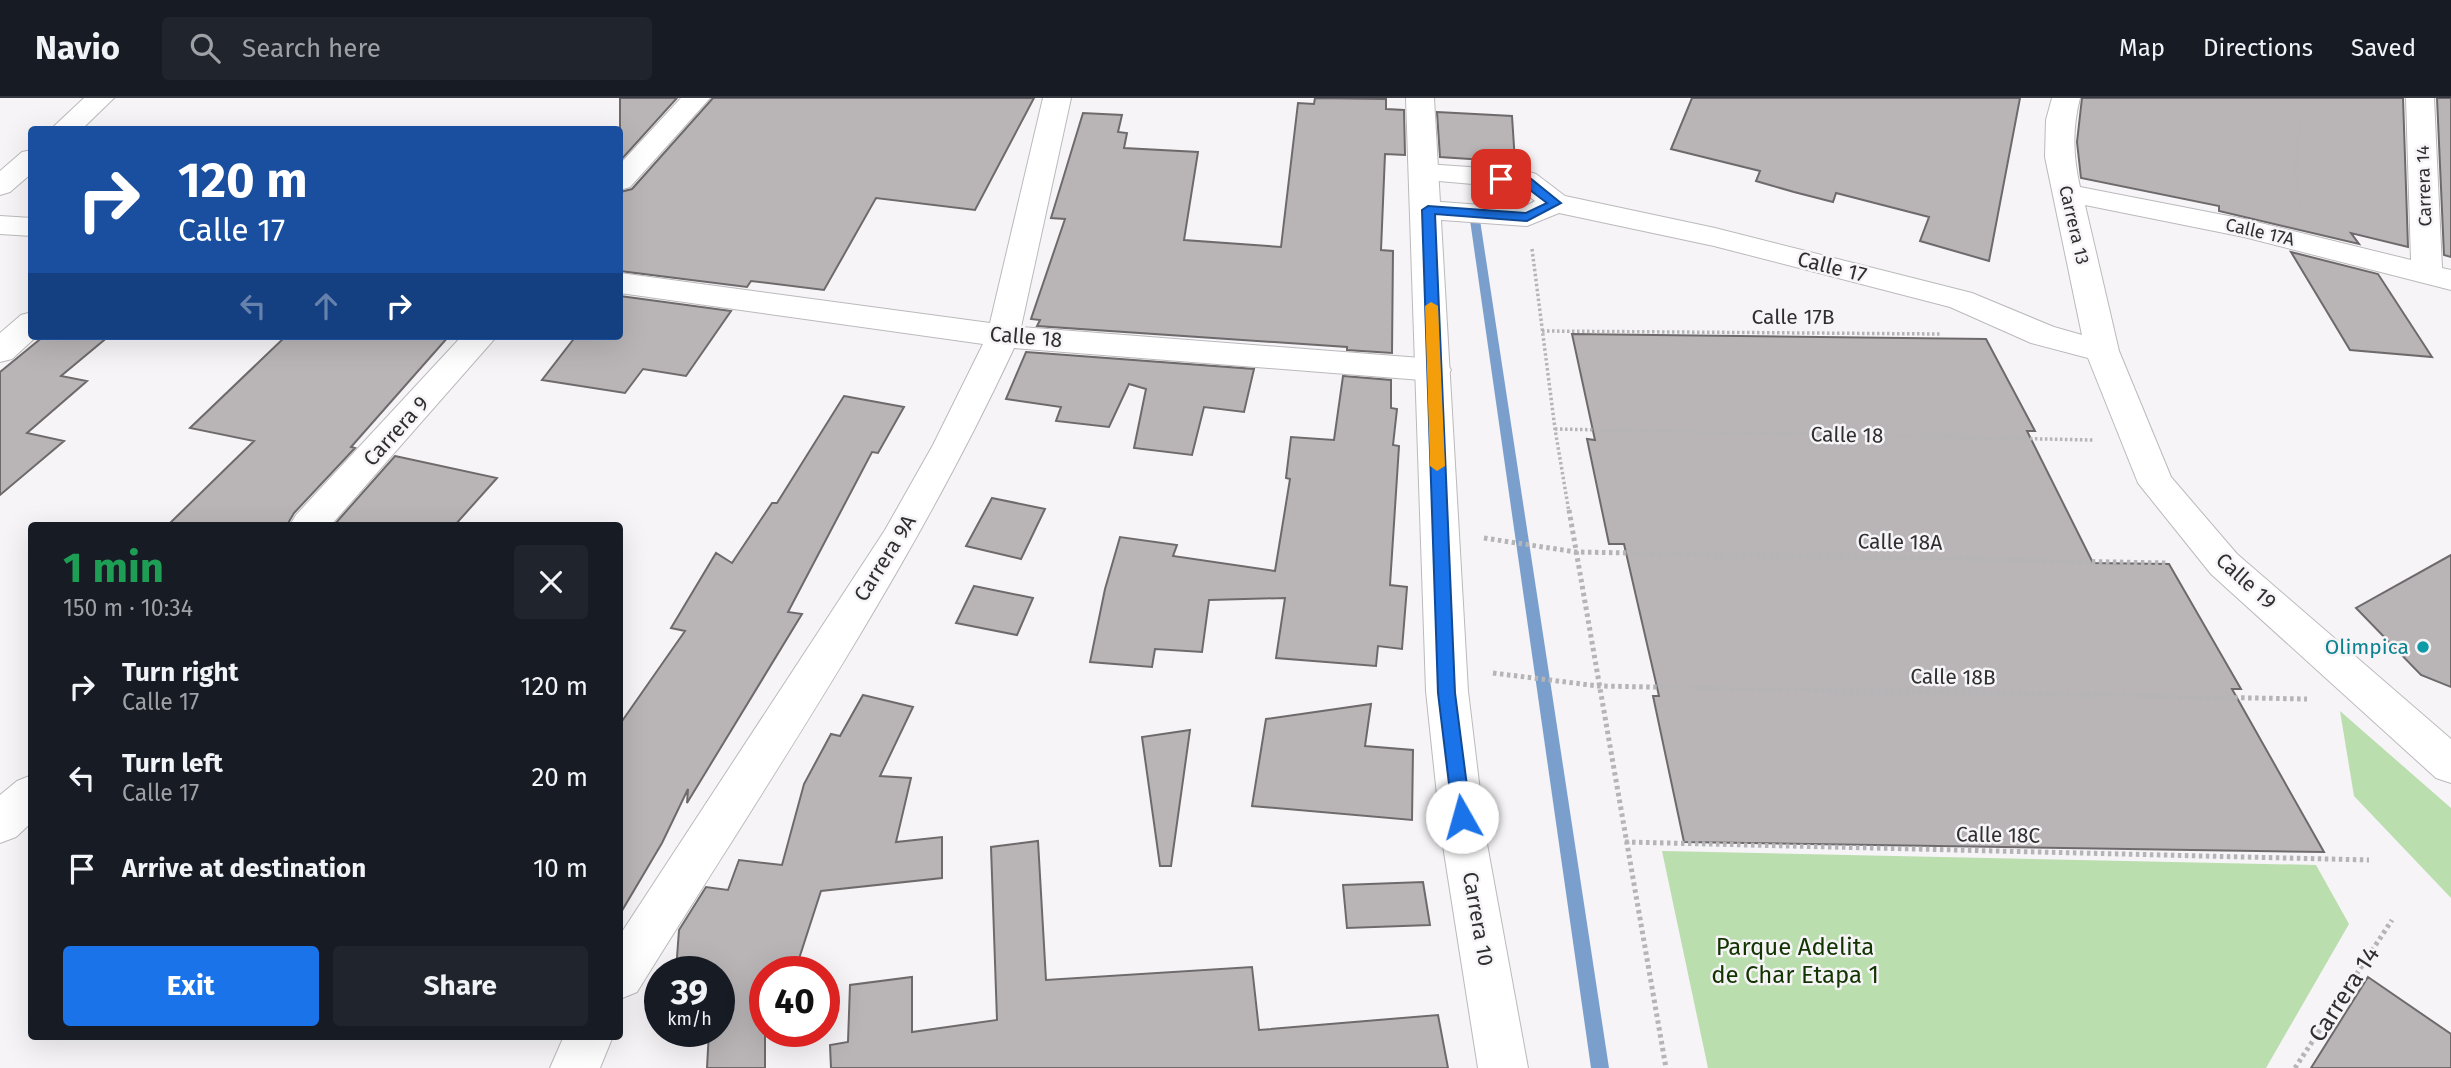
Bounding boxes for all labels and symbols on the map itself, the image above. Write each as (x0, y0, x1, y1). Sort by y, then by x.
street label: Carrera 14 (2412, 145, 2436, 227)
pin (1471, 149, 1531, 209)
street label: Carrera 13 (2054, 183, 2094, 267)
street label: Calle 17A (2223, 213, 2297, 251)
street label: Calle 17 (1795, 246, 1869, 288)
street label: Calle 17B (1751, 304, 1835, 330)
street label: Calle 18 (989, 321, 1063, 353)
street label: Carrera 9 (358, 391, 434, 471)
street label: Calle 18 (1810, 421, 1884, 449)
street label: Carrera 9A (848, 510, 922, 606)
street label: Calle 18A (1857, 528, 1943, 556)
street label: Calle 19 (2211, 547, 2281, 615)
place label: Olimpica (2325, 634, 2409, 660)
marker: Olimpica (2415, 639, 2431, 655)
street label: Calle 18B (1910, 663, 1996, 691)
position arrow (1425, 780, 1499, 854)
street label: Calle 18C (1956, 821, 2041, 849)
street label: Carrera 10 (1457, 870, 1499, 968)
park label: Parque Adelita de Char Etapa 1 (1711, 933, 1879, 989)
street label: Carrera 14 (2303, 941, 2385, 1047)
speed limit sign: 40 (749, 956, 840, 1047)

